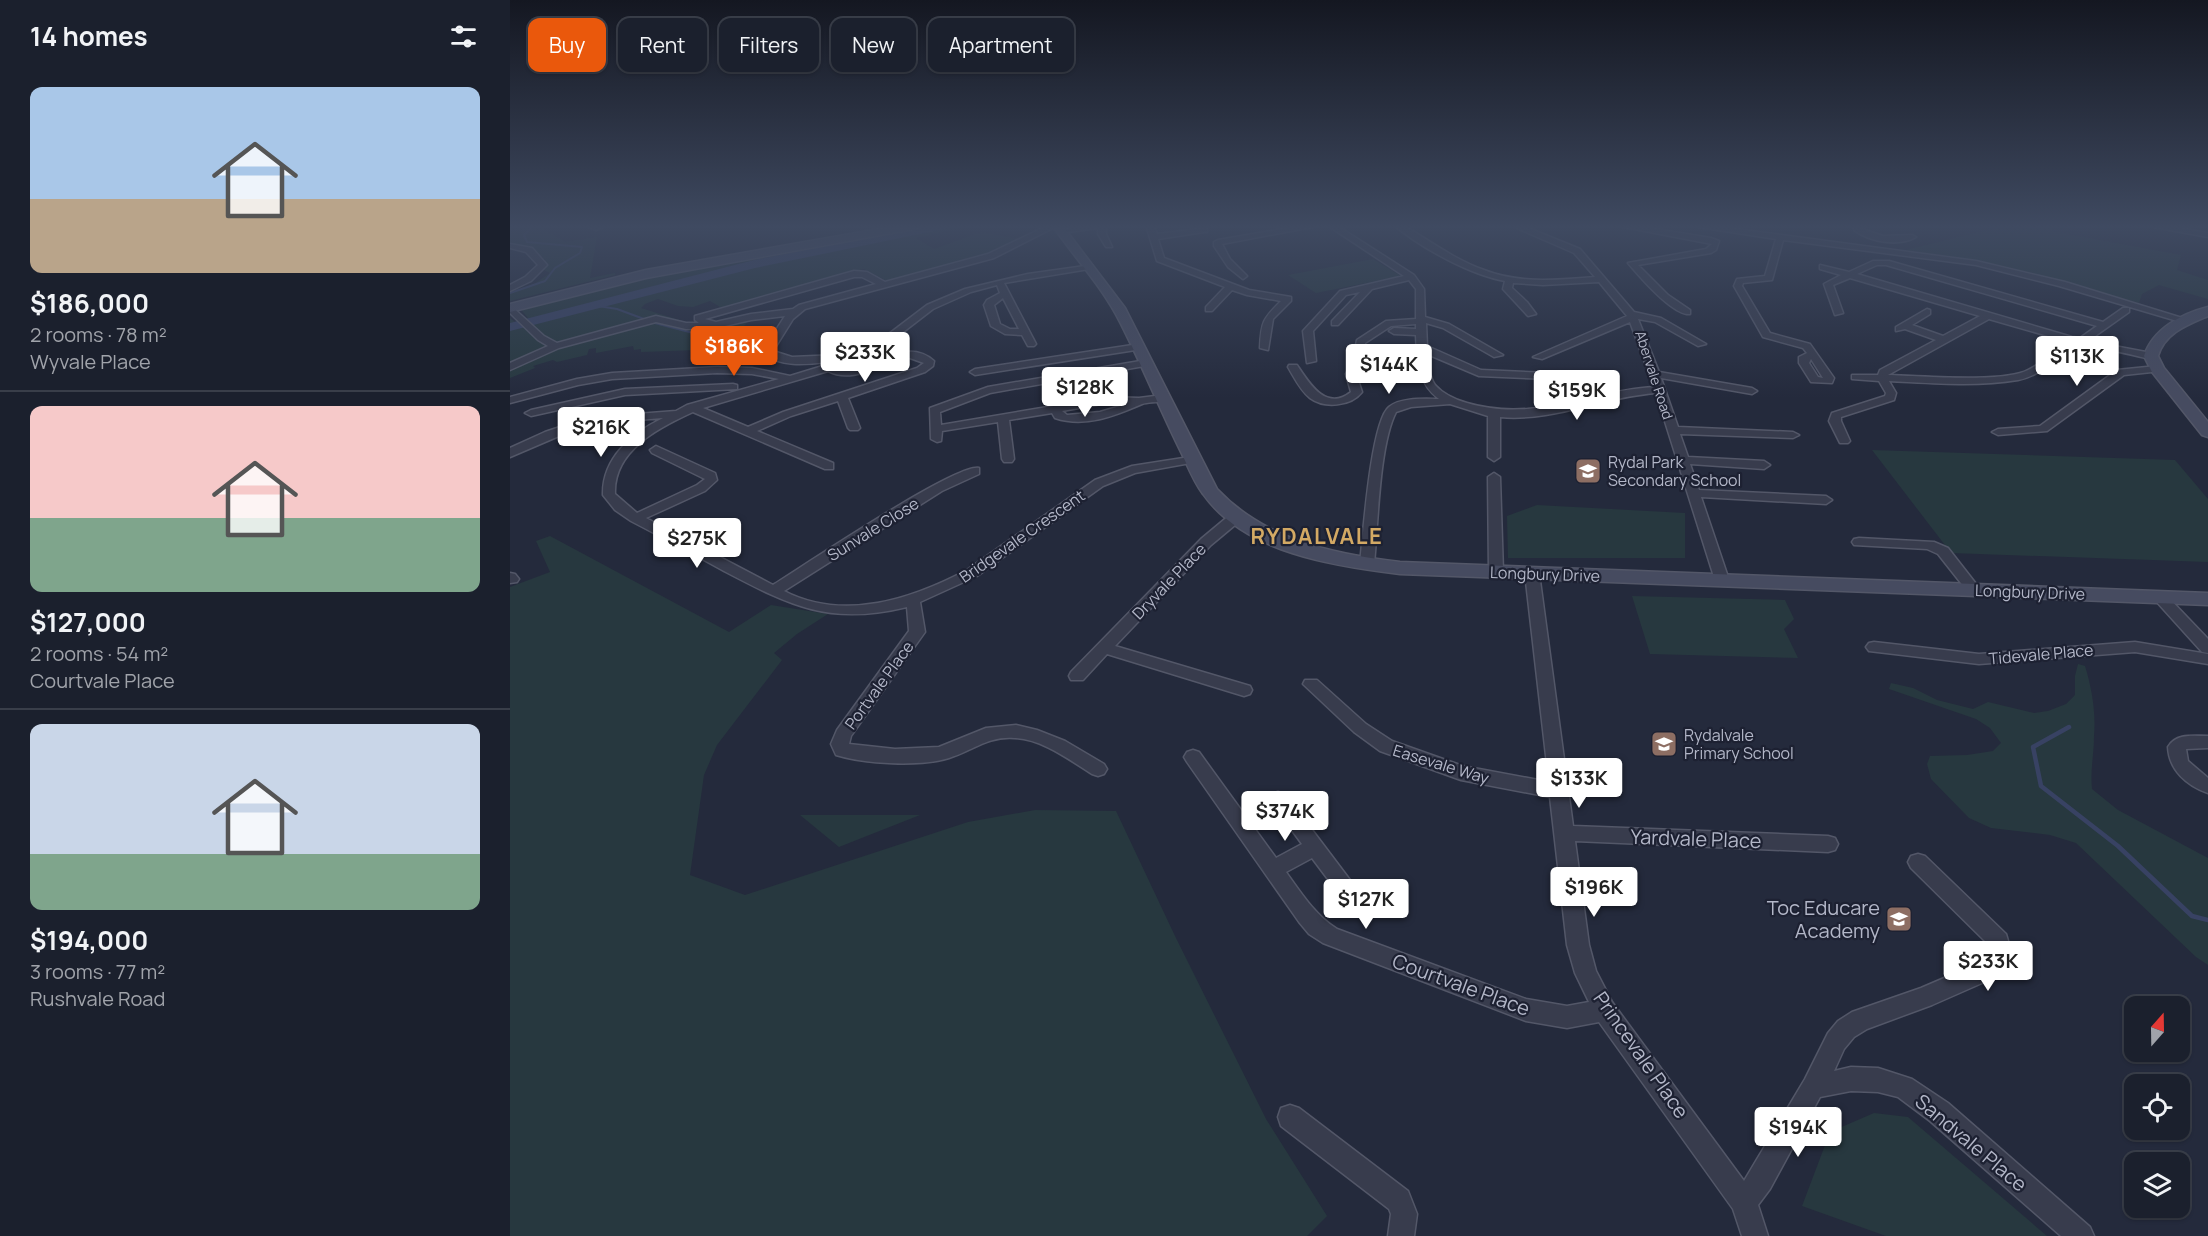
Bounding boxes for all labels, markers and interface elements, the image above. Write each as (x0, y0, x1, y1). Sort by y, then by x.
text: 14 homes (30, 18, 148, 54)
chip: Buy (528, 18, 606, 72)
chip: Rent (618, 18, 707, 72)
chip: Filters (719, 18, 819, 72)
chip: New (831, 18, 916, 72)
chip: Apartment (928, 18, 1074, 72)
icon: filters (447, 20, 480, 53)
icon: home (201, 126, 309, 234)
text: $186,000 (30, 285, 149, 321)
text: 2 rooms · 78 m² (30, 321, 167, 348)
pin: $186K (692, 326, 776, 377)
street label: Abervale Road (1631, 328, 1678, 422)
text: $186K (705, 332, 763, 359)
pin: $233K (823, 332, 907, 383)
pin: $113K (2035, 336, 2119, 387)
text: $233K (835, 338, 895, 365)
text: $113K (2050, 342, 2104, 369)
pin: $144K (1347, 344, 1431, 395)
text: Wyvale Place (30, 348, 151, 375)
text: $144K (1360, 350, 1418, 377)
pin: $128K (1043, 367, 1127, 418)
pin: $159K (1535, 370, 1619, 421)
text: $128K (1056, 373, 1114, 400)
text: $159K (1548, 376, 1606, 403)
pin: $216K (559, 407, 643, 458)
text: $216K (572, 413, 630, 440)
icon: home (201, 445, 309, 553)
place label: Rydal Park Secondary School (1608, 451, 1741, 491)
school or university icon: Rydal Park Secondary School (1573, 456, 1603, 486)
street label: Bridgevale Crescent (955, 484, 1089, 588)
street label: Sunvale Close (823, 492, 923, 566)
pin: $275K (655, 518, 739, 569)
district label: RYDALVALE (1251, 521, 1383, 551)
text: $275K (667, 524, 727, 551)
street label: Dryvale Place (1127, 538, 1211, 624)
street label: Longbury Drive (1490, 561, 1600, 587)
street label: Longbury Drive (1975, 579, 2085, 605)
text: $127,000 (30, 604, 146, 640)
street label: Portvale Place (839, 636, 919, 734)
street label: Tidevale Place (1988, 638, 2094, 670)
text: 2 rooms · 54 m² (30, 640, 168, 667)
text: Courtvale Place (30, 667, 175, 694)
place label: Rydalvale Primary School (1684, 724, 1794, 764)
school or university icon: Rydalvale Primary School (1649, 729, 1679, 759)
street label: Easevale Way (1390, 739, 1492, 789)
pin: $133K (1537, 758, 1621, 809)
icon: home (201, 763, 309, 871)
text: $133K (1550, 764, 1608, 791)
pin: $374K (1243, 791, 1327, 842)
text: $374K (1255, 797, 1315, 824)
street label: Yardvale Place (1630, 823, 1762, 854)
pin: $196K (1552, 867, 1636, 918)
text: $196K (1564, 873, 1624, 900)
pin: $127K (1324, 879, 1408, 930)
text: $127K (1338, 885, 1394, 912)
place label: Toc Educare Academy (1767, 894, 1880, 944)
school or university icon: Toc Educare Academy (1884, 904, 1914, 934)
text: $194,000 (30, 922, 148, 958)
pin: $233K (1946, 941, 2030, 992)
street label: Courtvale Place (1389, 947, 1534, 1022)
text: $233K (1958, 947, 2018, 974)
text: 3 rooms · 77 m² (30, 958, 165, 985)
text: Rushvale Road (30, 985, 165, 1012)
street label: Princevale Place (1588, 986, 1695, 1124)
north arrow (2124, 996, 2190, 1062)
map controls (2124, 996, 2190, 1218)
button: locate (2124, 1074, 2190, 1140)
street label: Sandvale Place (1910, 1088, 2033, 1197)
pin: $194K (1756, 1107, 1840, 1158)
text: $194K (1769, 1113, 1827, 1140)
button: layers (2124, 1152, 2190, 1218)

